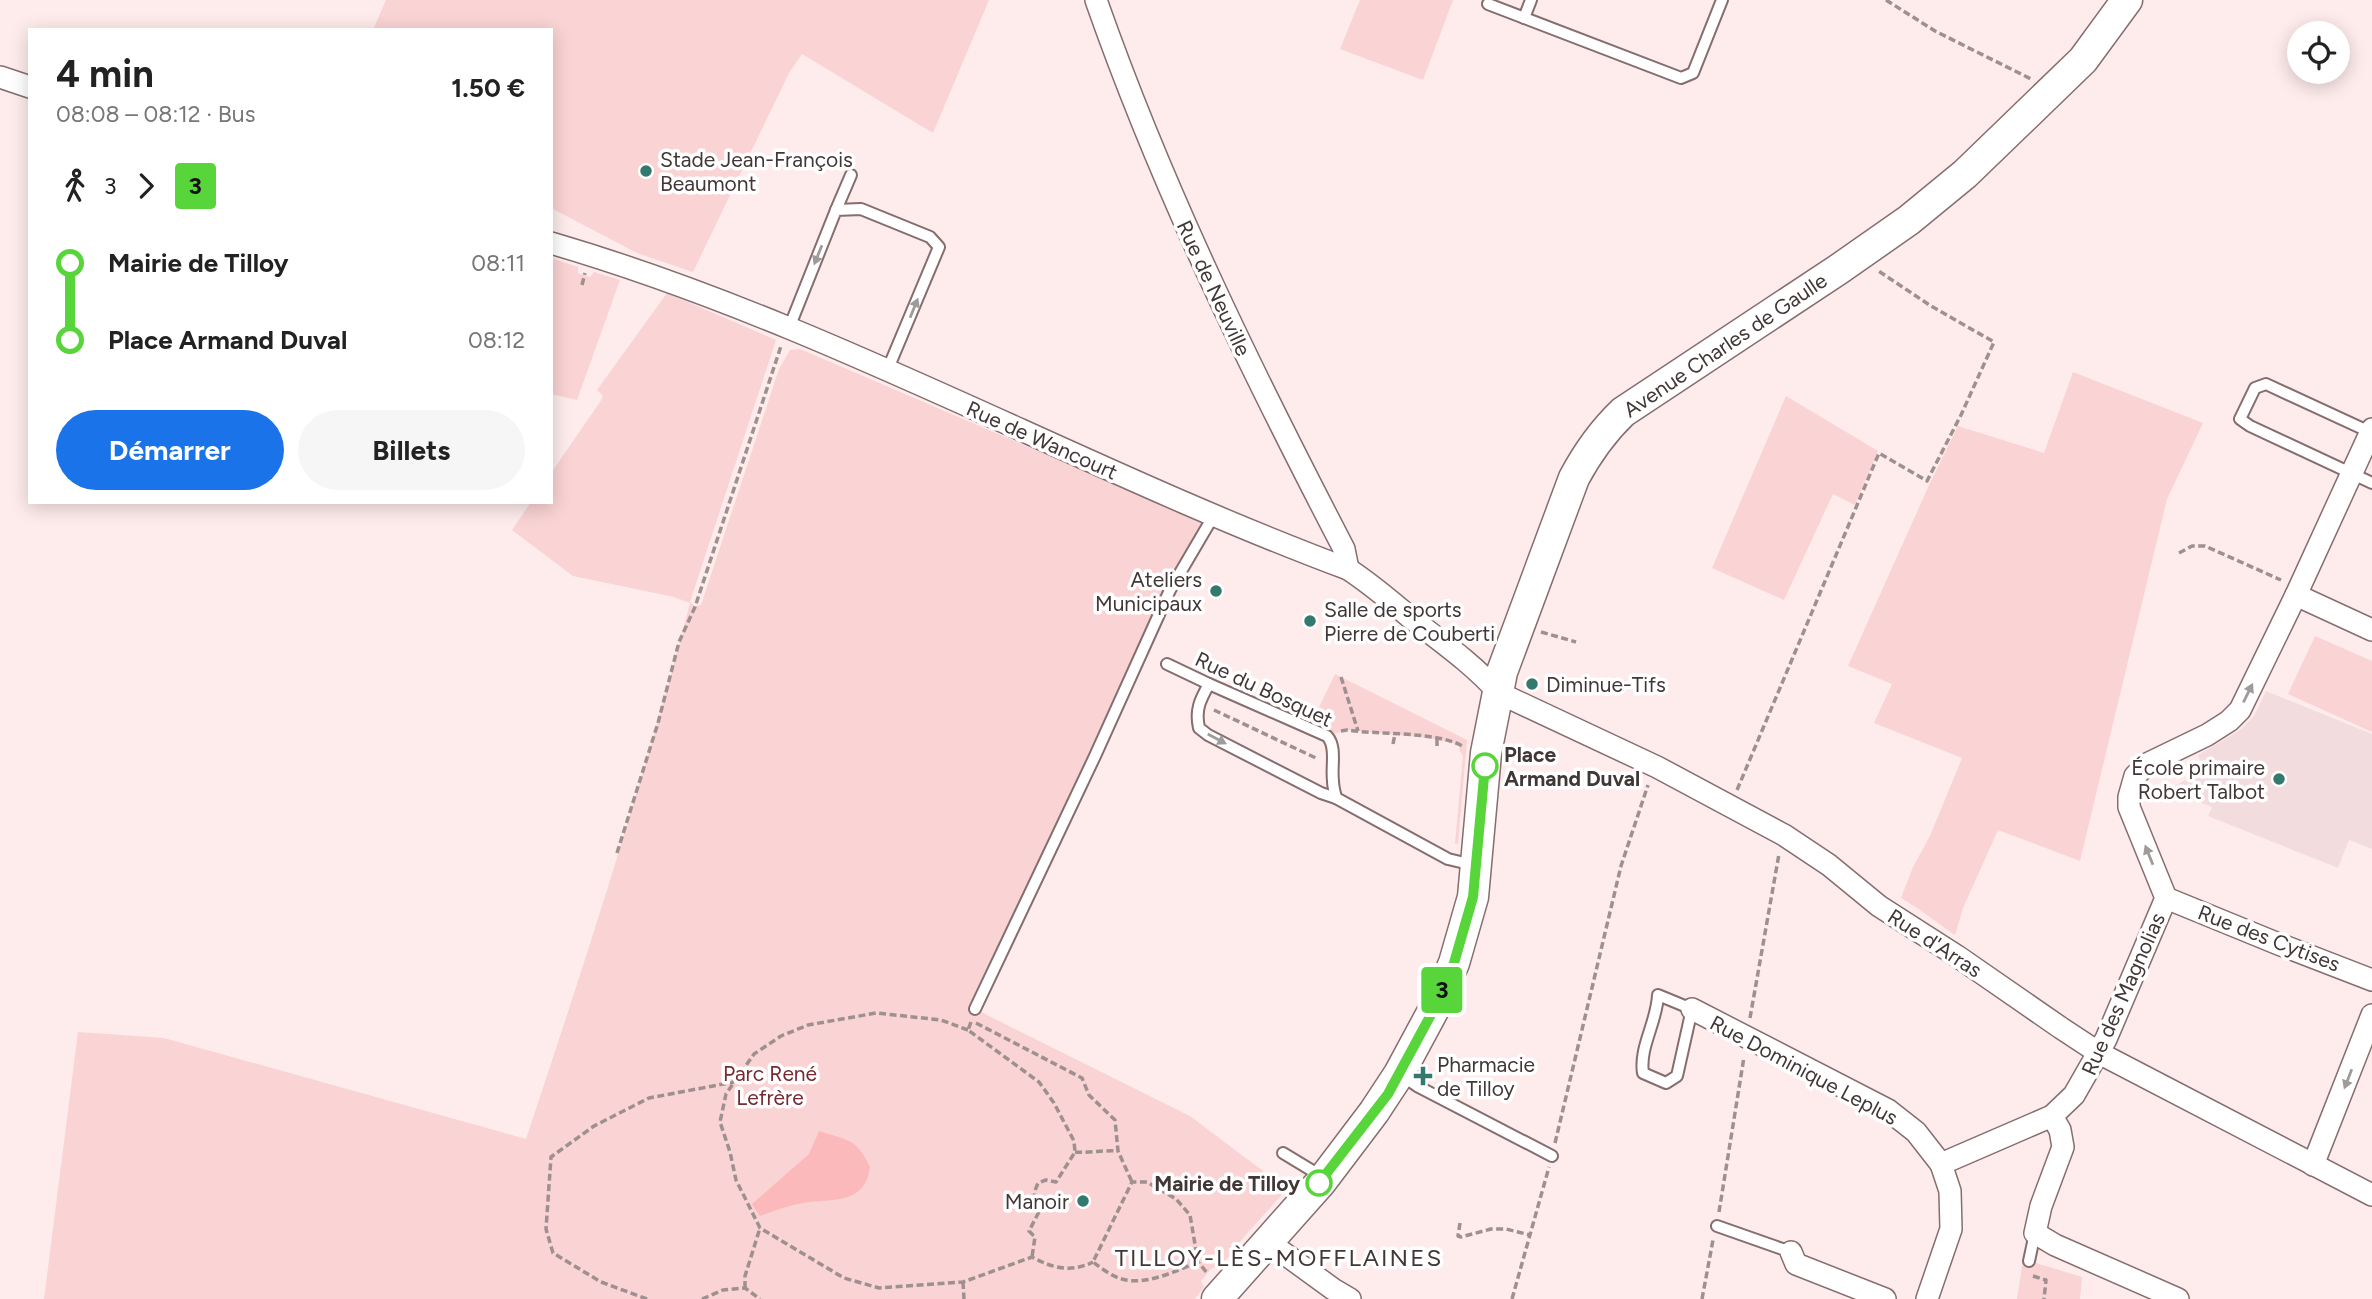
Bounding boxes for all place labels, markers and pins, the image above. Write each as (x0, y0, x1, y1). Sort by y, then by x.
place label: Stade Jean-François Beaumont (660, 147, 853, 196)
marker: Stade Jean-François Beaumont (638, 163, 654, 179)
place label: Ateliers Municipaux (1095, 567, 1202, 616)
marker: Ateliers Municipaux (1208, 583, 1224, 599)
place label: Salle de sports Pierre de Couberti (1324, 597, 1495, 646)
marker: Salle de sports Pierre de Couberti (1302, 613, 1318, 629)
place label: Diminue-Tifs (1546, 672, 1666, 697)
marker: Diminue-Tifs (1524, 676, 1540, 692)
place label: Place Armand Duval (1504, 742, 1640, 791)
marker: Place Armand Duval (1472, 753, 1498, 779)
place label: École primaire Robert Talbot (2131, 755, 2265, 804)
marker: École primaire Robert Talbot (2271, 771, 2287, 787)
place label: Pharmacie de Tilloy (1437, 1052, 1535, 1101)
marker: Pharmacie de Tilloy (1415, 1068, 1431, 1084)
marker: Mairie de Tilloy (1306, 1170, 1332, 1196)
place label: Mairie de Tilloy (1154, 1171, 1301, 1196)
place label: Manoir (1005, 1189, 1069, 1214)
marker: Manoir (1075, 1193, 1091, 1209)

